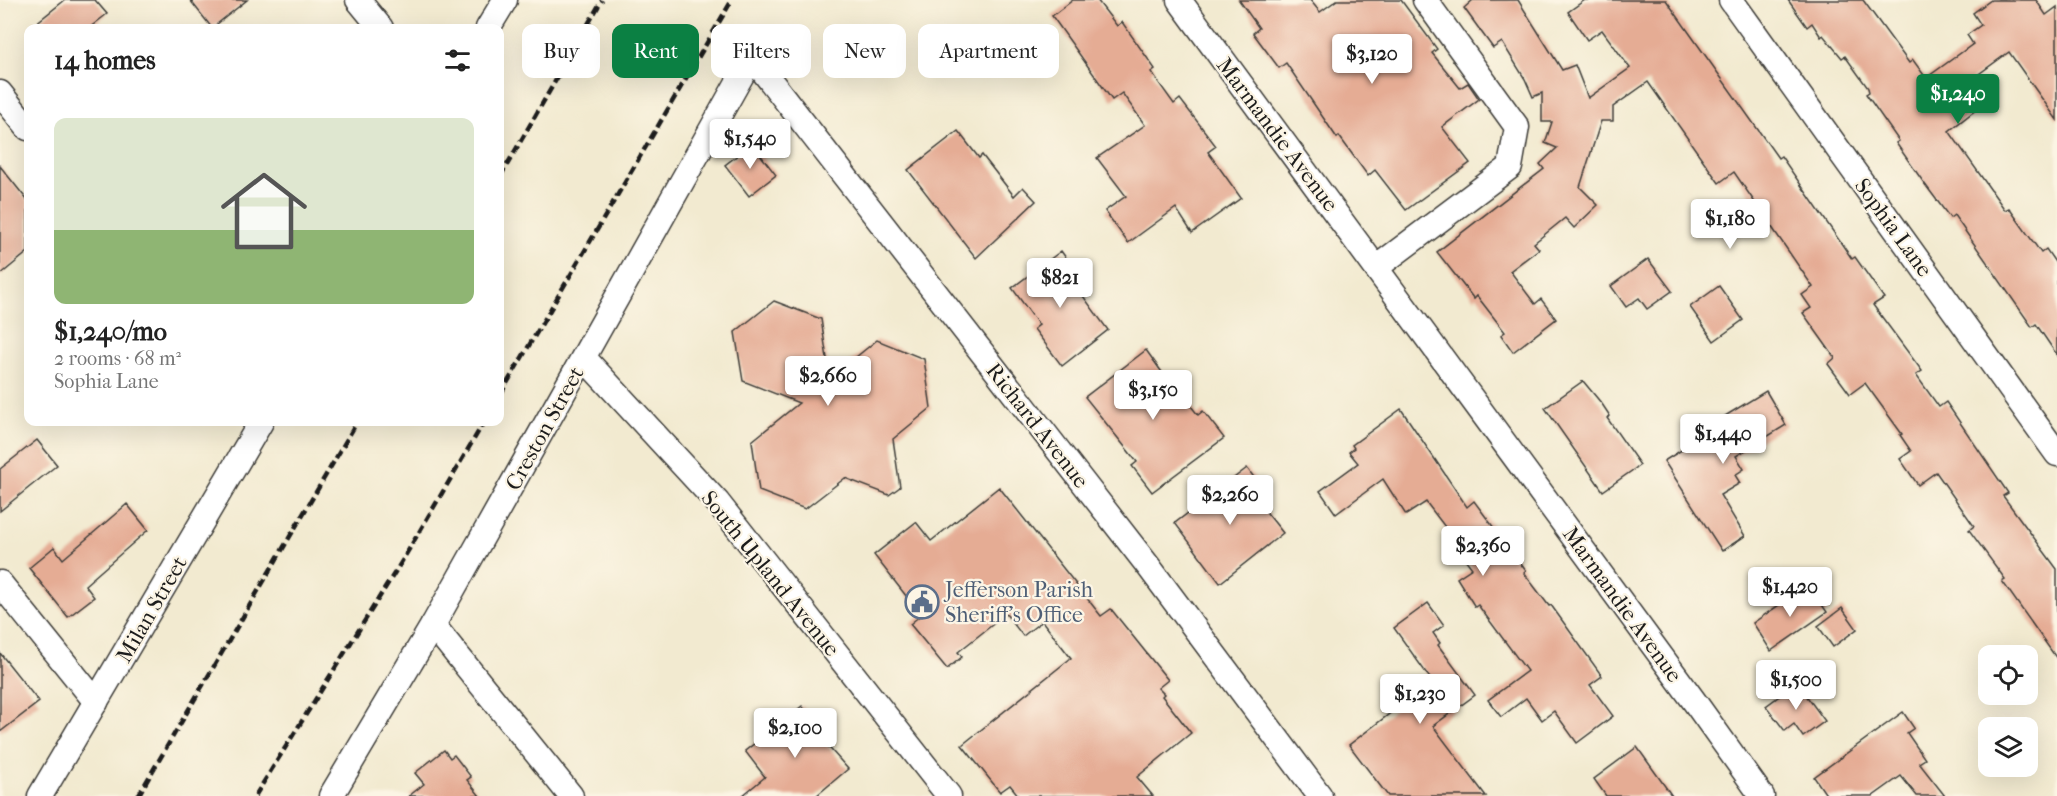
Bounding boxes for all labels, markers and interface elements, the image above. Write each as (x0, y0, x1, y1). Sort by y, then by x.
chip: Buy (522, 24, 600, 78)
chip: Rent (612, 24, 699, 78)
chip: Filters (711, 24, 811, 78)
chip: New (823, 24, 906, 78)
chip: Apartment (918, 24, 1059, 78)
pin: $3,120 (1323, 34, 1421, 85)
text: $3,120 (1346, 42, 1398, 65)
icon: filters (441, 44, 474, 77)
text: 14 homes (54, 45, 156, 76)
street label: Marmandie Avenue (1211, 53, 1344, 217)
pin: $1,240 (1909, 74, 2007, 125)
text: $1,240 (1930, 82, 1986, 105)
pin: $1,540 (701, 119, 799, 170)
text: $1,540 (724, 127, 776, 150)
icon: home (210, 157, 318, 265)
street label: Sophia Lane (1849, 173, 1938, 282)
pin: $1,180 (1681, 199, 1779, 250)
text: $1,180 (1705, 207, 1755, 230)
pin: $821 (1024, 258, 1096, 309)
text: $821 (1041, 266, 1079, 289)
text: $1,240/mo (54, 316, 167, 347)
text: 2 rooms · 68 m² (54, 347, 181, 370)
pin: $2,660 (779, 356, 877, 407)
street label: Richard Avenue (980, 358, 1094, 493)
street label: Creston Street (500, 362, 590, 495)
text: $2,660 (799, 364, 857, 387)
text: Sophia Lane (54, 370, 159, 393)
pin: $3,150 (1104, 370, 1202, 421)
text: $3,150 (1128, 378, 1178, 401)
pin: $1,440 (1674, 414, 1772, 465)
text: $1,440 (1694, 422, 1752, 445)
pin: $2,260 (1181, 475, 1279, 526)
text: $2,260 (1201, 483, 1259, 506)
street label: South Upland Avenue (696, 486, 845, 662)
street label: Marmandie Avenue (1557, 522, 1687, 687)
pin: $2,360 (1434, 526, 1532, 577)
text: $2,360 (1455, 534, 1511, 557)
street label: Milan Street (111, 552, 193, 667)
pin: $1,420 (1741, 567, 1839, 618)
text: $1,420 (1762, 575, 1818, 598)
place label: Jefferson Parish Sheriff's Office (943, 577, 1094, 628)
public building icon: Jefferson Parish Sheriff's Office (904, 584, 940, 620)
map controls (1978, 645, 2038, 777)
button: locate (1978, 645, 2038, 705)
pin: $1,500 (1747, 660, 1845, 711)
text: $1,500 (1770, 668, 1822, 691)
pin: $1,230 (1371, 674, 1469, 725)
text: $1,230 (1394, 682, 1446, 705)
pin: $2,100 (746, 708, 844, 759)
text: $2,100 (768, 716, 822, 739)
button: layers (1978, 717, 2038, 777)

